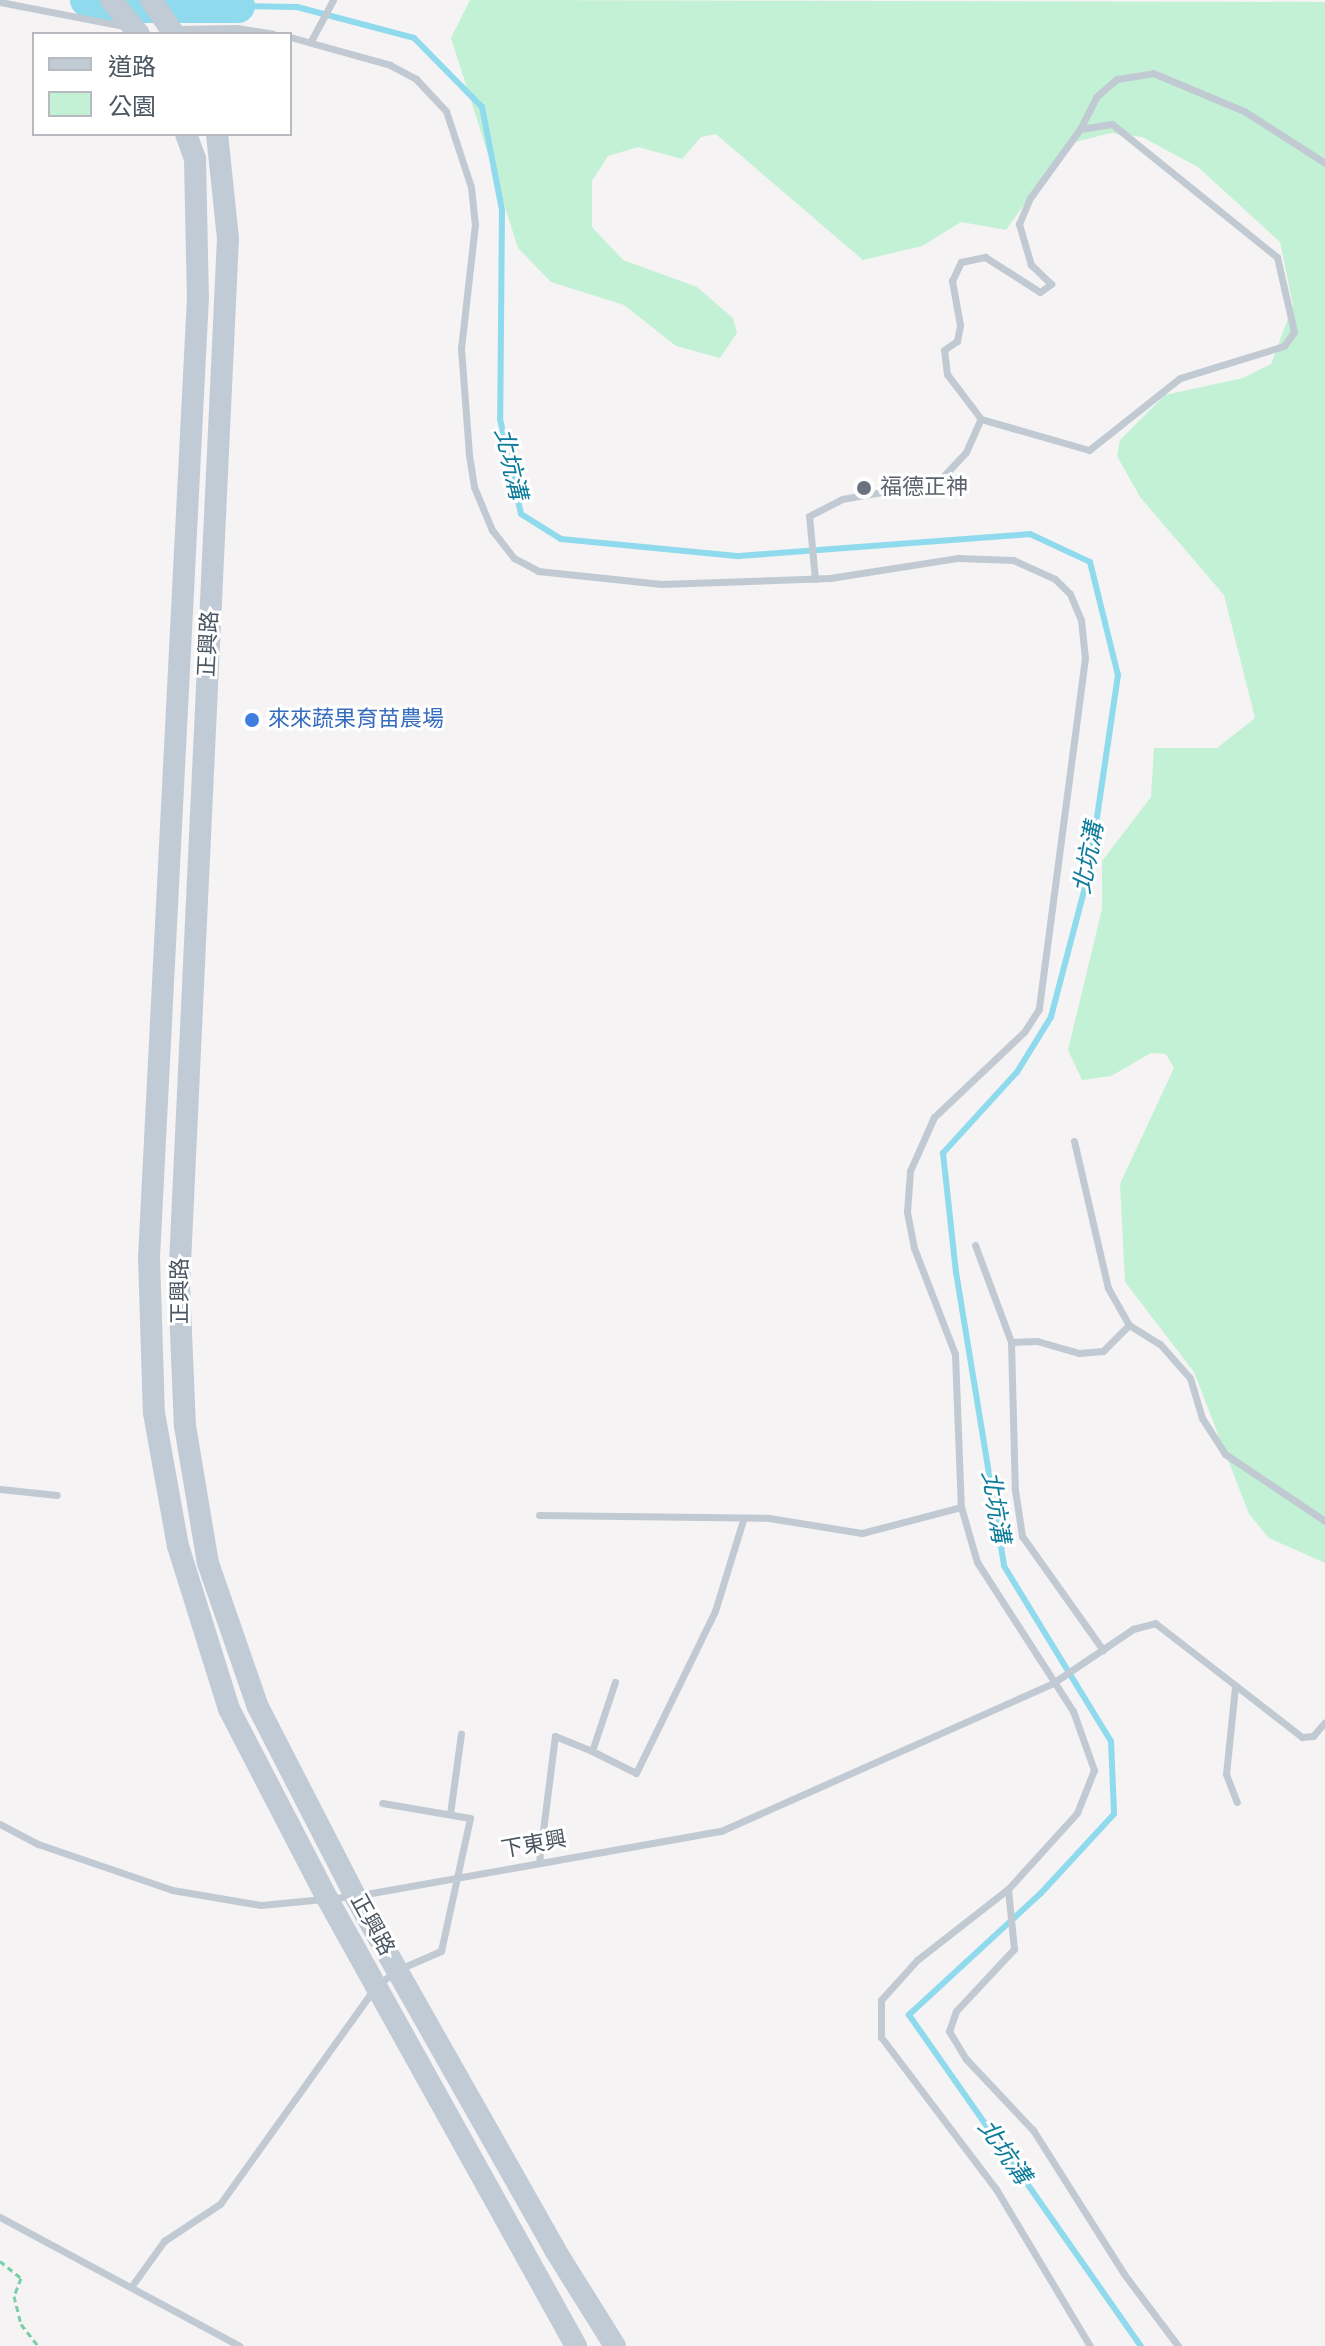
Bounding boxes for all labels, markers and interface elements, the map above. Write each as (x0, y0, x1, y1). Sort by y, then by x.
legend (32, 32, 292, 136)
text: 道路 (108, 53, 156, 82)
text: 公園 (108, 93, 156, 122)
water label: 北坑溝 (488, 426, 532, 502)
place label: 福德正神 (880, 475, 968, 501)
marker: 福德正神 (855, 479, 873, 497)
street label: 正興路 (194, 610, 224, 678)
place label: 來來蔬果育苗農場 (268, 707, 444, 733)
marker: 來來蔬果育苗農場 (243, 711, 261, 729)
water label: 北坑溝 (1068, 820, 1110, 896)
street label: 正興路 (168, 1258, 194, 1324)
water label: 北坑溝 (975, 1469, 1015, 1545)
street label: 下東興 (499, 1826, 569, 1864)
street label: 正興路 (344, 1890, 400, 1960)
water label: 北坑溝 (972, 2114, 1036, 2190)

